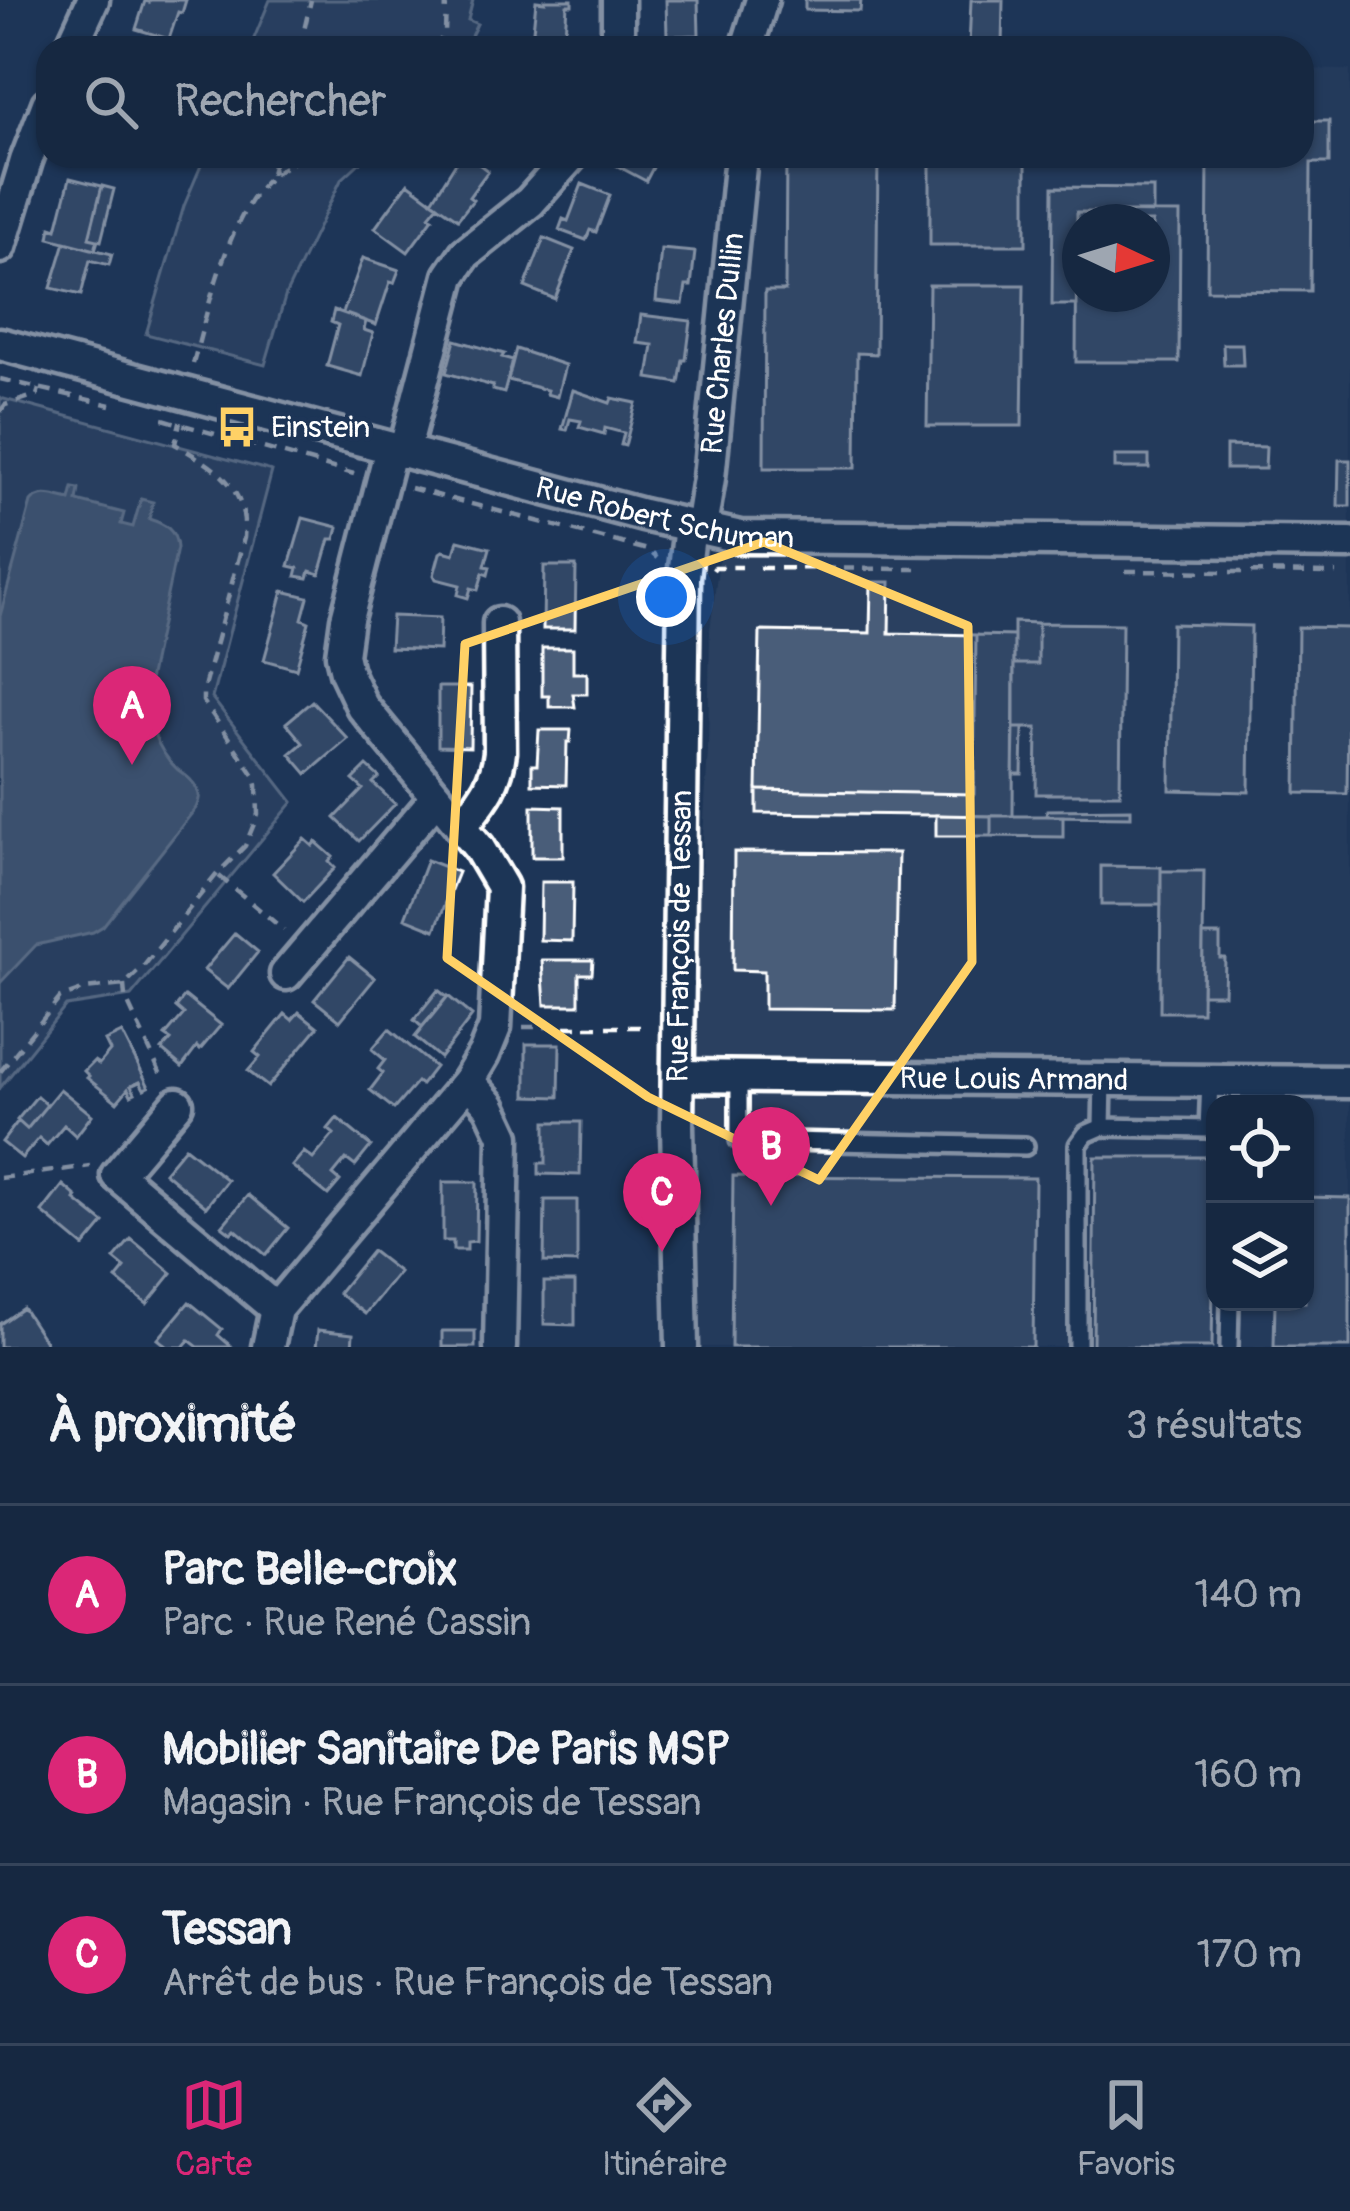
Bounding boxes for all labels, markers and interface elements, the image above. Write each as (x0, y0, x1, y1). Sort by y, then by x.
search box (36, 36, 1314, 168)
icon: search (78, 69, 144, 135)
text: Rechercher (174, 74, 387, 130)
north arrow (1062, 204, 1170, 312)
street label: Rue Charles Dullin (693, 231, 752, 456)
bus stop icon: Einstein (214, 404, 260, 450)
place label: Einstein (271, 409, 370, 446)
street label: Rue Robert Schuman (532, 469, 794, 556)
your location (636, 567, 696, 627)
pin: A (93, 666, 171, 765)
street label: Rue François de Tessan (659, 790, 700, 1083)
street label: Rue Louis Armand (899, 1059, 1129, 1099)
map controls (1206, 1095, 1314, 1311)
button: locate (1206, 1095, 1314, 1203)
pin: B (732, 1107, 810, 1206)
pin: C (623, 1153, 701, 1252)
button: layers (1206, 1203, 1314, 1311)
text: À proximité (48, 1393, 297, 1457)
text: 3 résultats (1126, 1401, 1302, 1450)
text: Parc Belle-croix (162, 1542, 458, 1598)
text: A (74, 1570, 100, 1619)
text: 140 m (1194, 1570, 1302, 1619)
text: Parc · Rue René Cassin (162, 1598, 531, 1647)
text: Mobilier Sanitaire De Paris MSP (162, 1722, 730, 1778)
text: B (76, 1750, 98, 1799)
text: 160 m (1194, 1750, 1302, 1799)
text: Magasin · Rue François de Tessan (162, 1778, 702, 1827)
text: Tessan (162, 1902, 292, 1958)
text: C (75, 1930, 99, 1979)
text: 170 m (1196, 1930, 1302, 1979)
text: Arrêt de bus · Rue François de Tessan (162, 1958, 773, 2007)
tab: Carte (175, 2072, 252, 2185)
tab: Itinéraire (602, 2072, 727, 2185)
tab: Favoris (1077, 2072, 1175, 2185)

